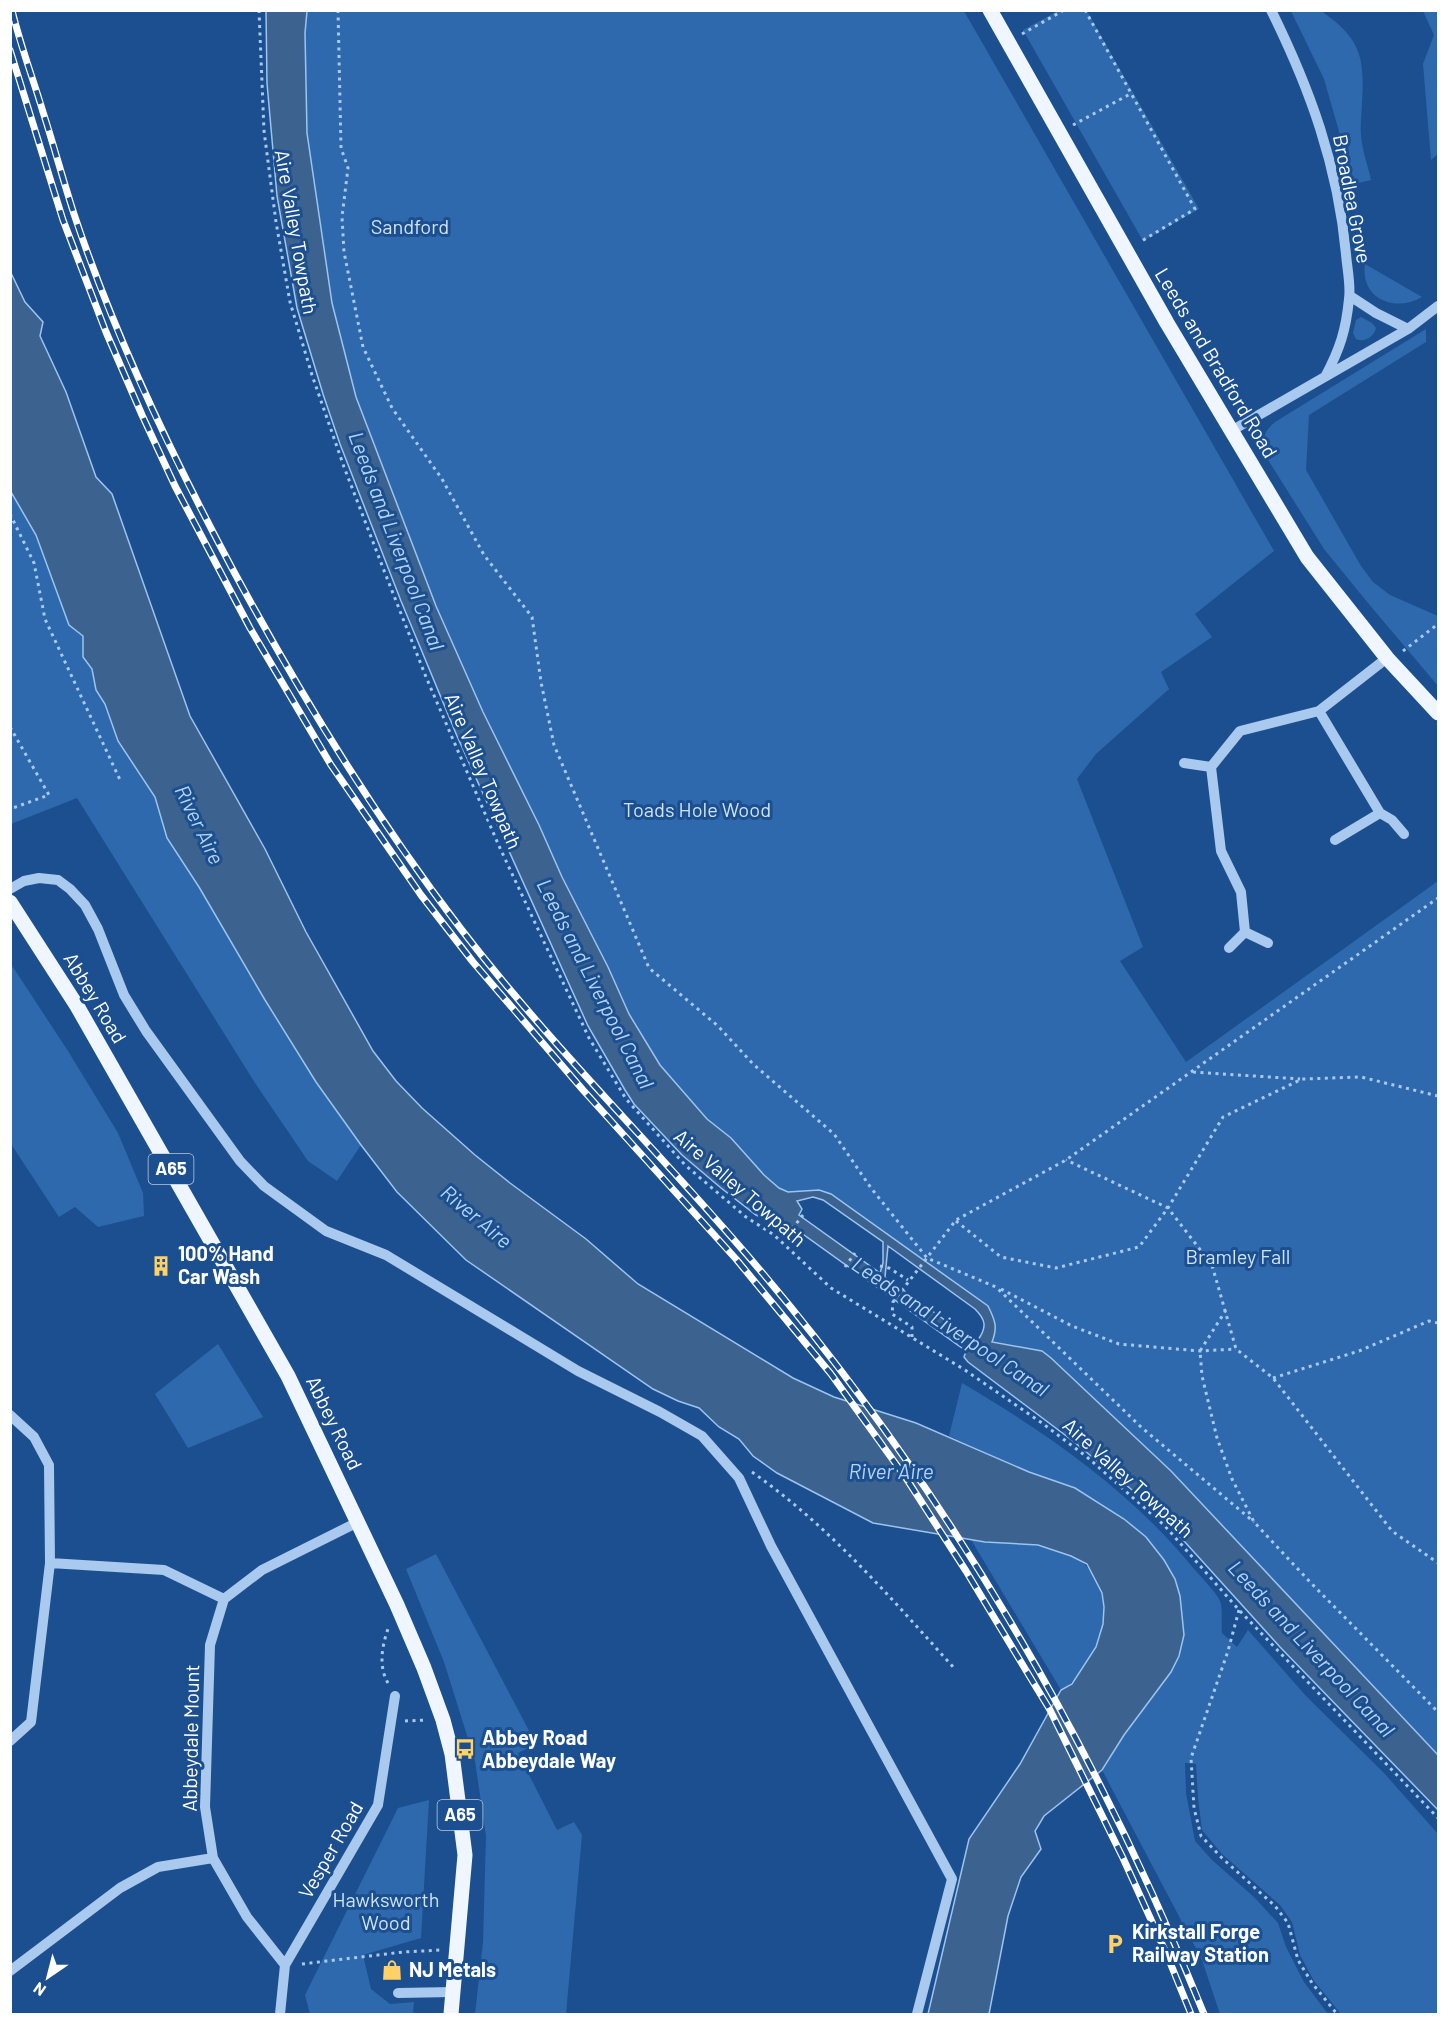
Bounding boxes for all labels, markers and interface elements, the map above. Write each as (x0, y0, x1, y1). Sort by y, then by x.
street label: Broadlea Grove (1329, 132, 1377, 265)
street label: Aire Valley Towpath (271, 147, 323, 316)
park label: Sandford (371, 214, 449, 238)
street label: Leeds and Bradford Road (1151, 263, 1283, 462)
water label: Leeds and Liverpool Canal (344, 428, 451, 653)
street label: Aire Valley Towpath (440, 689, 528, 852)
water label: River Aire (170, 781, 230, 868)
park label: Toads Hole Wood (623, 797, 771, 821)
water label: Leeds and Liverpool Canal (533, 874, 660, 1093)
street label: Abbey Road (59, 948, 132, 1047)
street label: Aire Valley Towpath (670, 1123, 812, 1251)
road number: A65 (148, 1154, 194, 1184)
water label: River Aire (436, 1179, 518, 1253)
place label: 100% Hand Car Wash (178, 1241, 274, 1288)
park label: Bramley Fall (1186, 1244, 1290, 1268)
water label: Leeds and Liverpool Canal (848, 1251, 1054, 1401)
building icon: 100% Hand Car Wash (149, 1254, 173, 1278)
street label: Abbey Road (302, 1372, 368, 1474)
street label: Aire Valley Towpath (1059, 1412, 1199, 1542)
water label: River Aire (848, 1458, 934, 1483)
water label: Leeds and Liverpool Canal (1224, 1555, 1401, 1742)
street label: Abbeydale Mount (177, 1664, 203, 1812)
place label: Abbey Road Abbeydale Way (482, 1725, 616, 1772)
bus stop icon: Abbey Road Abbeydale Way (453, 1737, 477, 1761)
street label: Vesper Road (293, 1797, 368, 1902)
road number: A65 (438, 1800, 482, 1830)
park label: Hawksworth Wood (332, 1887, 440, 1934)
place label: Kirkstall Forge Railway Station (1132, 1919, 1269, 1966)
parking icon: Kirkstall Forge Railway Station (1103, 1932, 1127, 1956)
north arrow (18, 1947, 78, 2007)
place label: NJ Metals (409, 1957, 496, 1981)
shop icon: NJ Metals (380, 1958, 404, 1982)
text: N (29, 1979, 49, 2001)

